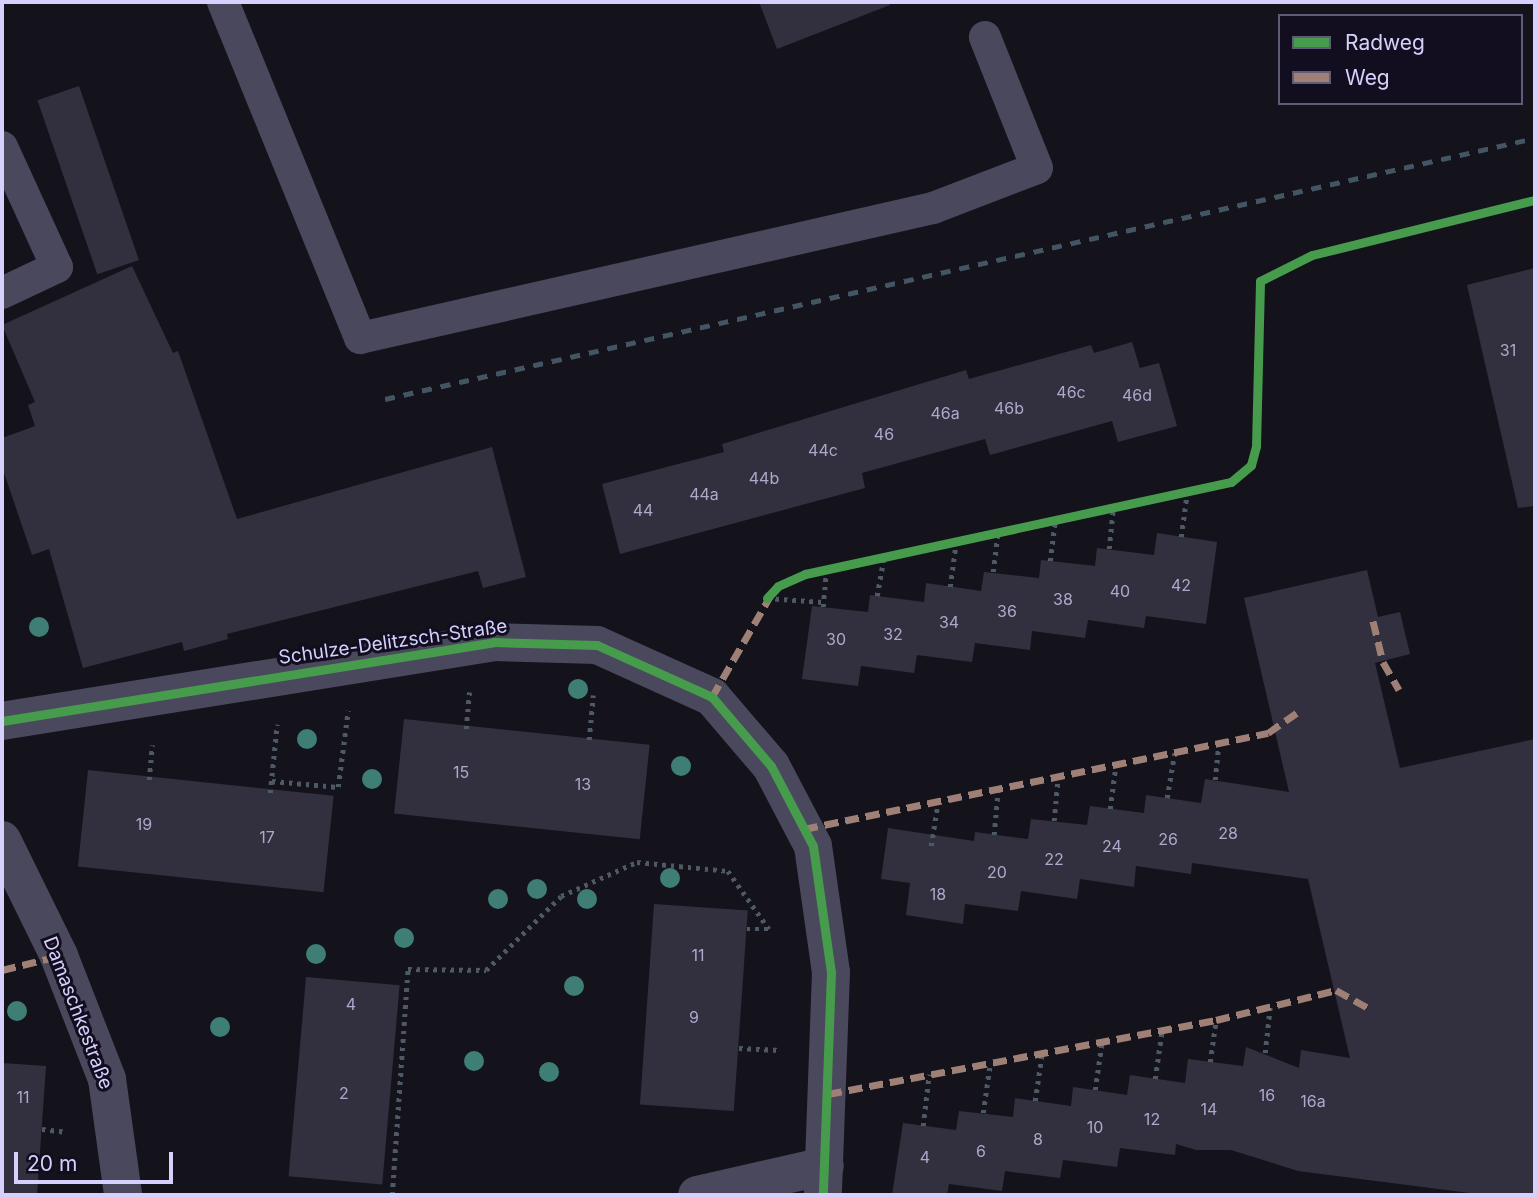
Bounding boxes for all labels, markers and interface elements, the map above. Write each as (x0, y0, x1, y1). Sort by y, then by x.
legend (1278, 14, 1523, 105)
text: Radweg (1345, 30, 1425, 55)
text: Weg (1345, 65, 1390, 90)
house number: 31 (1500, 340, 1516, 360)
house number: 46c (1056, 382, 1086, 402)
house number: 46d (1122, 385, 1152, 405)
house number: 46b (994, 398, 1024, 418)
house number: 46a (930, 403, 960, 423)
house number: 46 (874, 424, 894, 444)
house number: 44c (808, 440, 838, 460)
house number: 44b (749, 468, 779, 488)
house number: 44a (689, 484, 719, 504)
house number: 44 (633, 500, 653, 520)
house number: 42 (1171, 575, 1191, 595)
house number: 40 (1110, 581, 1130, 601)
house number: 38 (1053, 589, 1073, 609)
house number: 36 (997, 601, 1017, 621)
house number: 34 (939, 612, 959, 632)
street label: Schulze-Delitzsch-Straße (277, 615, 509, 669)
house number: 32 (883, 624, 903, 644)
house number: 30 (826, 629, 846, 649)
house number: 15 (453, 762, 469, 782)
house number: 13 (575, 774, 591, 794)
house number: 19 (136, 814, 152, 834)
house number: 28 (1218, 823, 1238, 843)
house number: 17 (259, 827, 275, 847)
house number: 26 (1158, 829, 1178, 849)
house number: 24 (1102, 836, 1122, 856)
house number: 22 (1044, 849, 1064, 869)
house number: 20 (987, 862, 1007, 882)
house number: 18 (930, 884, 946, 904)
street label: Damaschkestraße (38, 933, 118, 1093)
house number: 11 (691, 945, 705, 965)
house number: 4 (346, 994, 356, 1014)
house number: 9 (689, 1007, 699, 1027)
house number: 2 (339, 1083, 349, 1103)
house number: 16 (1259, 1085, 1275, 1105)
house number: 11 (16, 1087, 30, 1107)
house number: 16a (1300, 1091, 1326, 1111)
house number: 14 (1201, 1099, 1217, 1119)
house number: 12 (1144, 1109, 1160, 1129)
house number: 10 (1087, 1117, 1103, 1137)
house number: 8 (1033, 1129, 1043, 1149)
scale bar (18, 1138, 177, 1182)
house number: 6 (976, 1141, 986, 1161)
house number: 4 (920, 1147, 930, 1167)
text: 20 m (27, 1151, 77, 1176)

